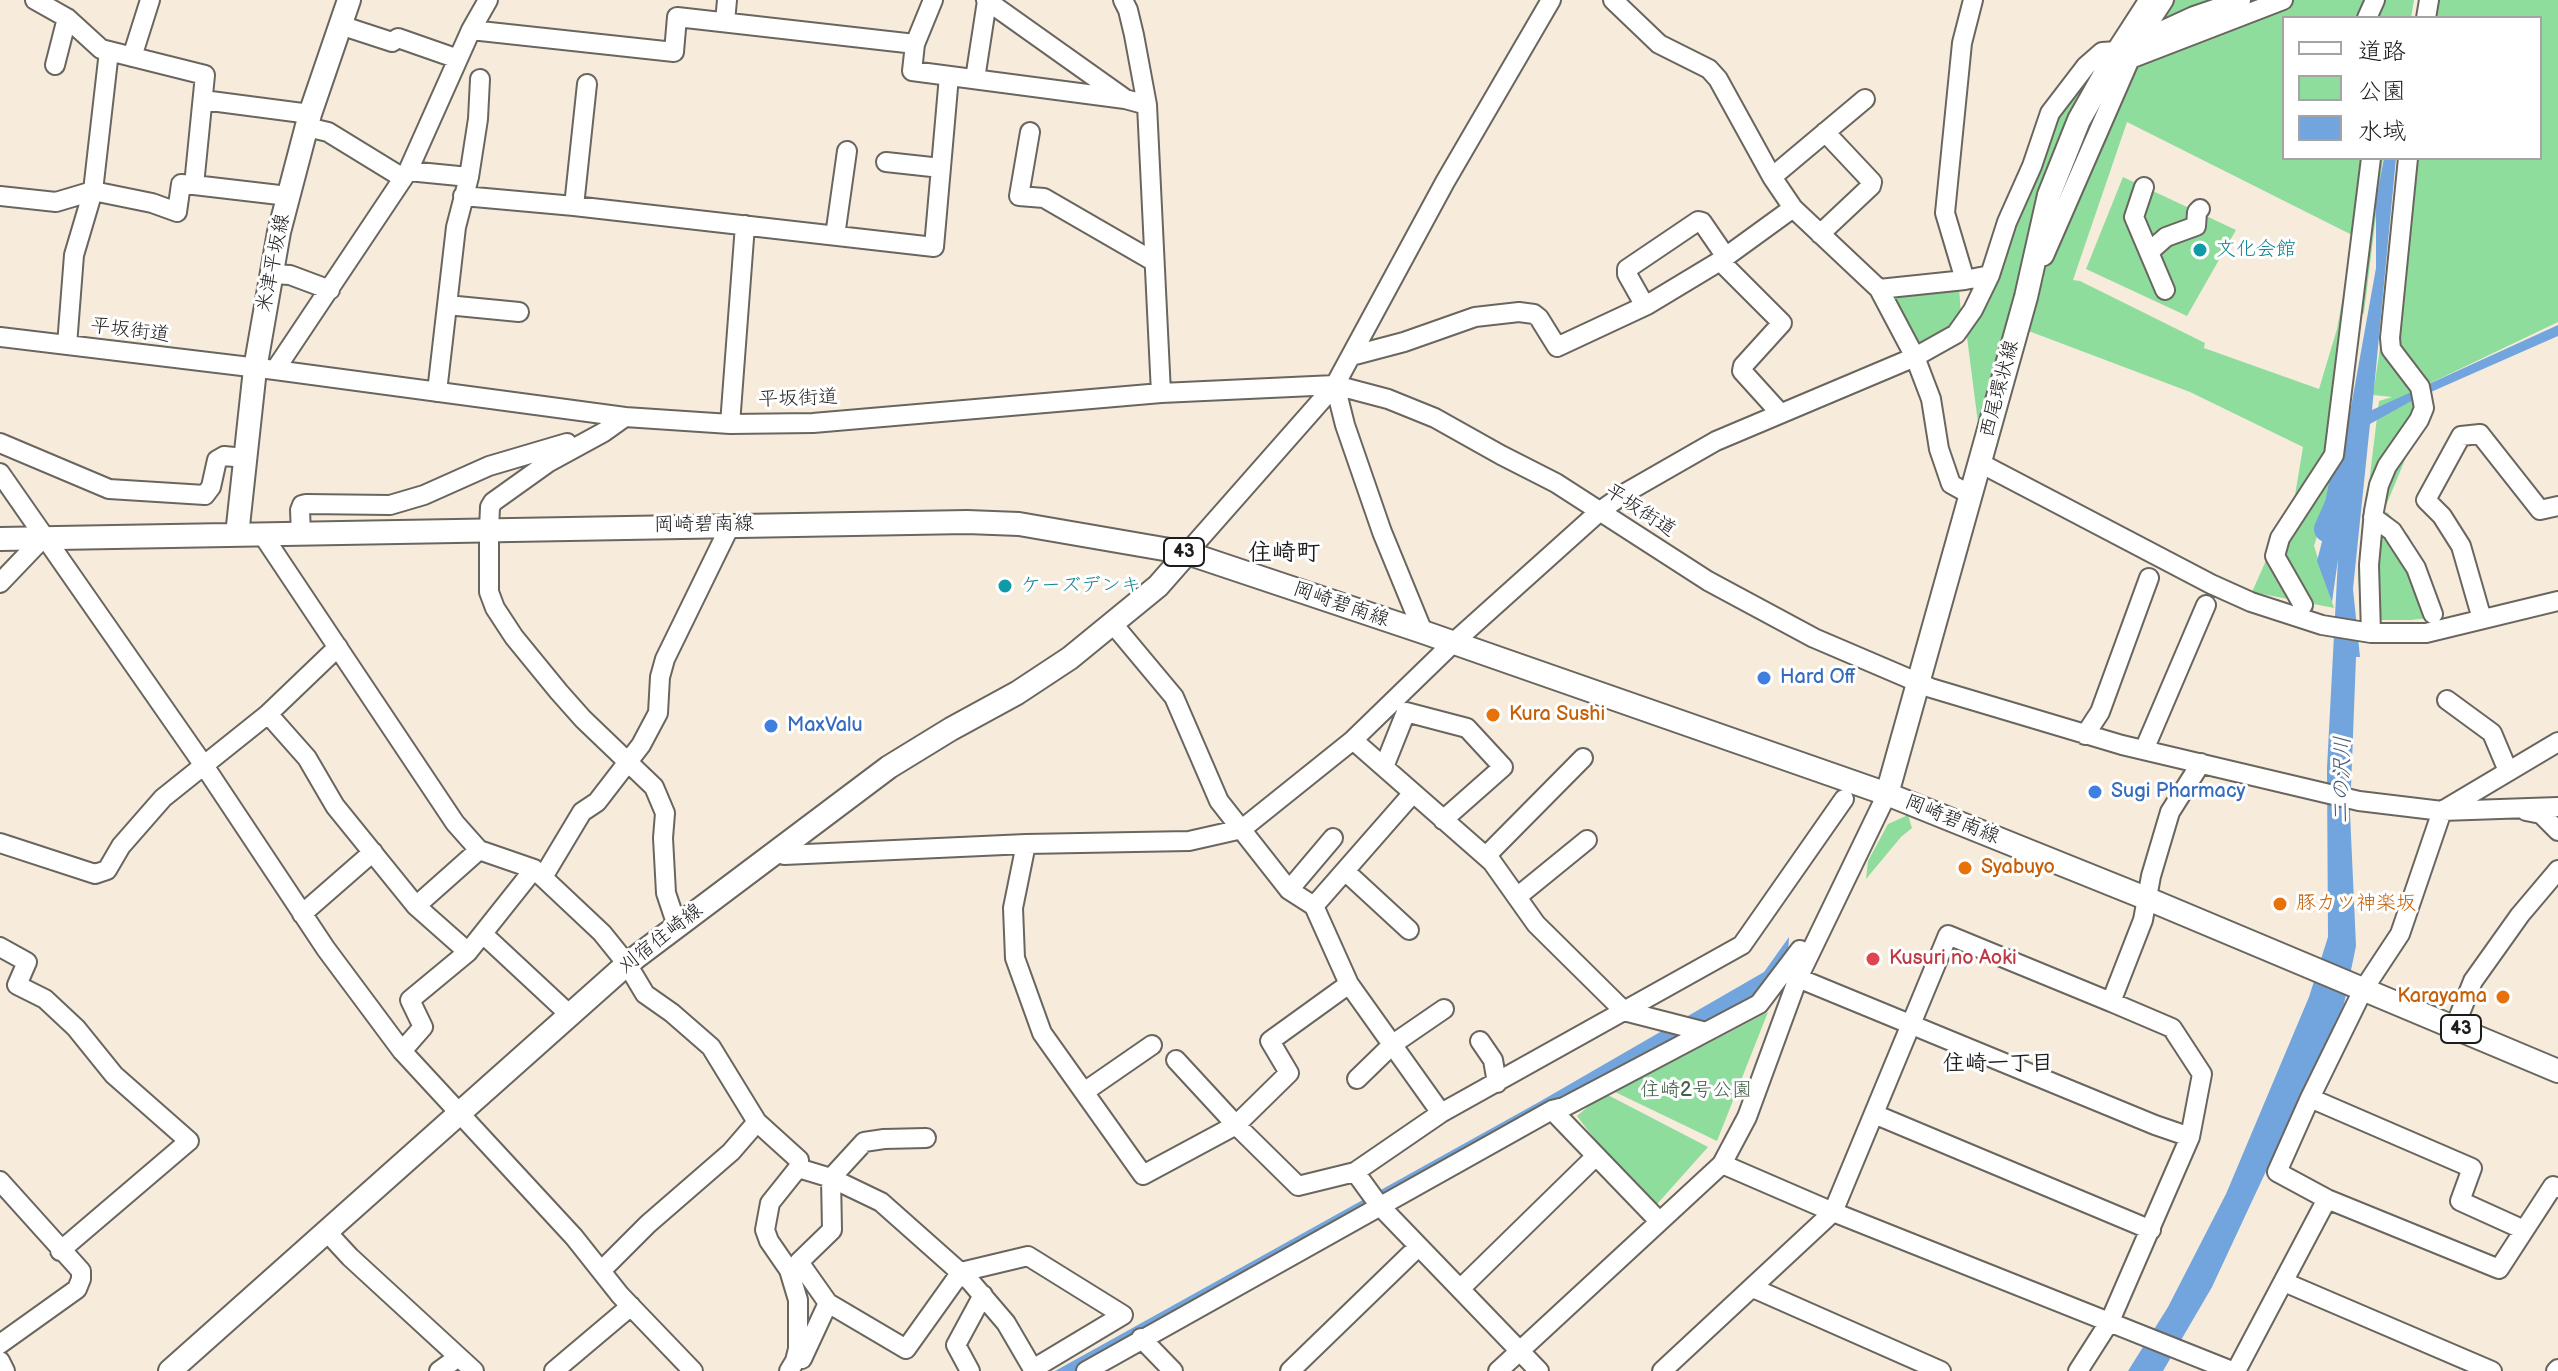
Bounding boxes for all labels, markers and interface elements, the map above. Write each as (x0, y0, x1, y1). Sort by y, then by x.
legend (2282, 16, 2542, 160)
text: 道路 (2358, 37, 2406, 66)
text: 公園 (2358, 77, 2406, 106)
text: 水域 (2358, 117, 2406, 146)
street label: 米津平坂線 (253, 212, 295, 314)
place label: 文化会館 (2216, 238, 2296, 262)
marker: 文化会館 (2191, 241, 2209, 259)
street label: 平坂街道 (89, 314, 171, 348)
street label: 西尾環状線 (1975, 338, 2025, 440)
street label: 平坂街道 (758, 386, 838, 412)
street label: 平坂街道 (1600, 479, 1680, 543)
street label: 岡崎碧南線 (654, 512, 754, 538)
road number: 43 (1164, 538, 1204, 566)
district label: 住崎町 (1248, 540, 1320, 568)
place label: ケーズデンキ (1021, 574, 1141, 598)
marker: ケーズデンキ (996, 577, 1014, 595)
street label: 岡崎碧南線 (1290, 577, 1392, 633)
place label: Hard Off (1780, 666, 1856, 690)
marker: Hard Off (1755, 669, 1773, 687)
place label: Kura Sushi (1509, 703, 1605, 727)
marker: Kura Sushi (1484, 706, 1502, 724)
place label: MaxValu (787, 714, 863, 738)
marker: MaxValu (762, 717, 780, 735)
water label: 二の沢川 (2329, 736, 2357, 824)
place label: Sugi Pharmacy (2111, 780, 2245, 804)
marker: Sugi Pharmacy (2086, 783, 2104, 801)
street label: 岡崎碧南線 (1901, 790, 2003, 850)
place label: Syabuyo (1981, 856, 2055, 880)
marker: Syabuyo (1956, 859, 1974, 877)
place label: 豚カツ神楽坂 (2296, 892, 2416, 916)
marker: 豚カツ神楽坂 (2271, 895, 2289, 913)
street label: 刈宿住崎線 (614, 899, 708, 979)
place label: Kusuri no Aoki (1889, 947, 2017, 971)
marker: Kusuri no Aoki (1864, 950, 1882, 968)
place label: Karayama (2397, 985, 2487, 1009)
marker: Karayama (2494, 988, 2512, 1006)
road number: 43 (2441, 1015, 2481, 1043)
district label: 住崎一丁目 (1943, 1051, 2053, 1077)
park label: 住崎2号公園 (1640, 1079, 1752, 1103)

